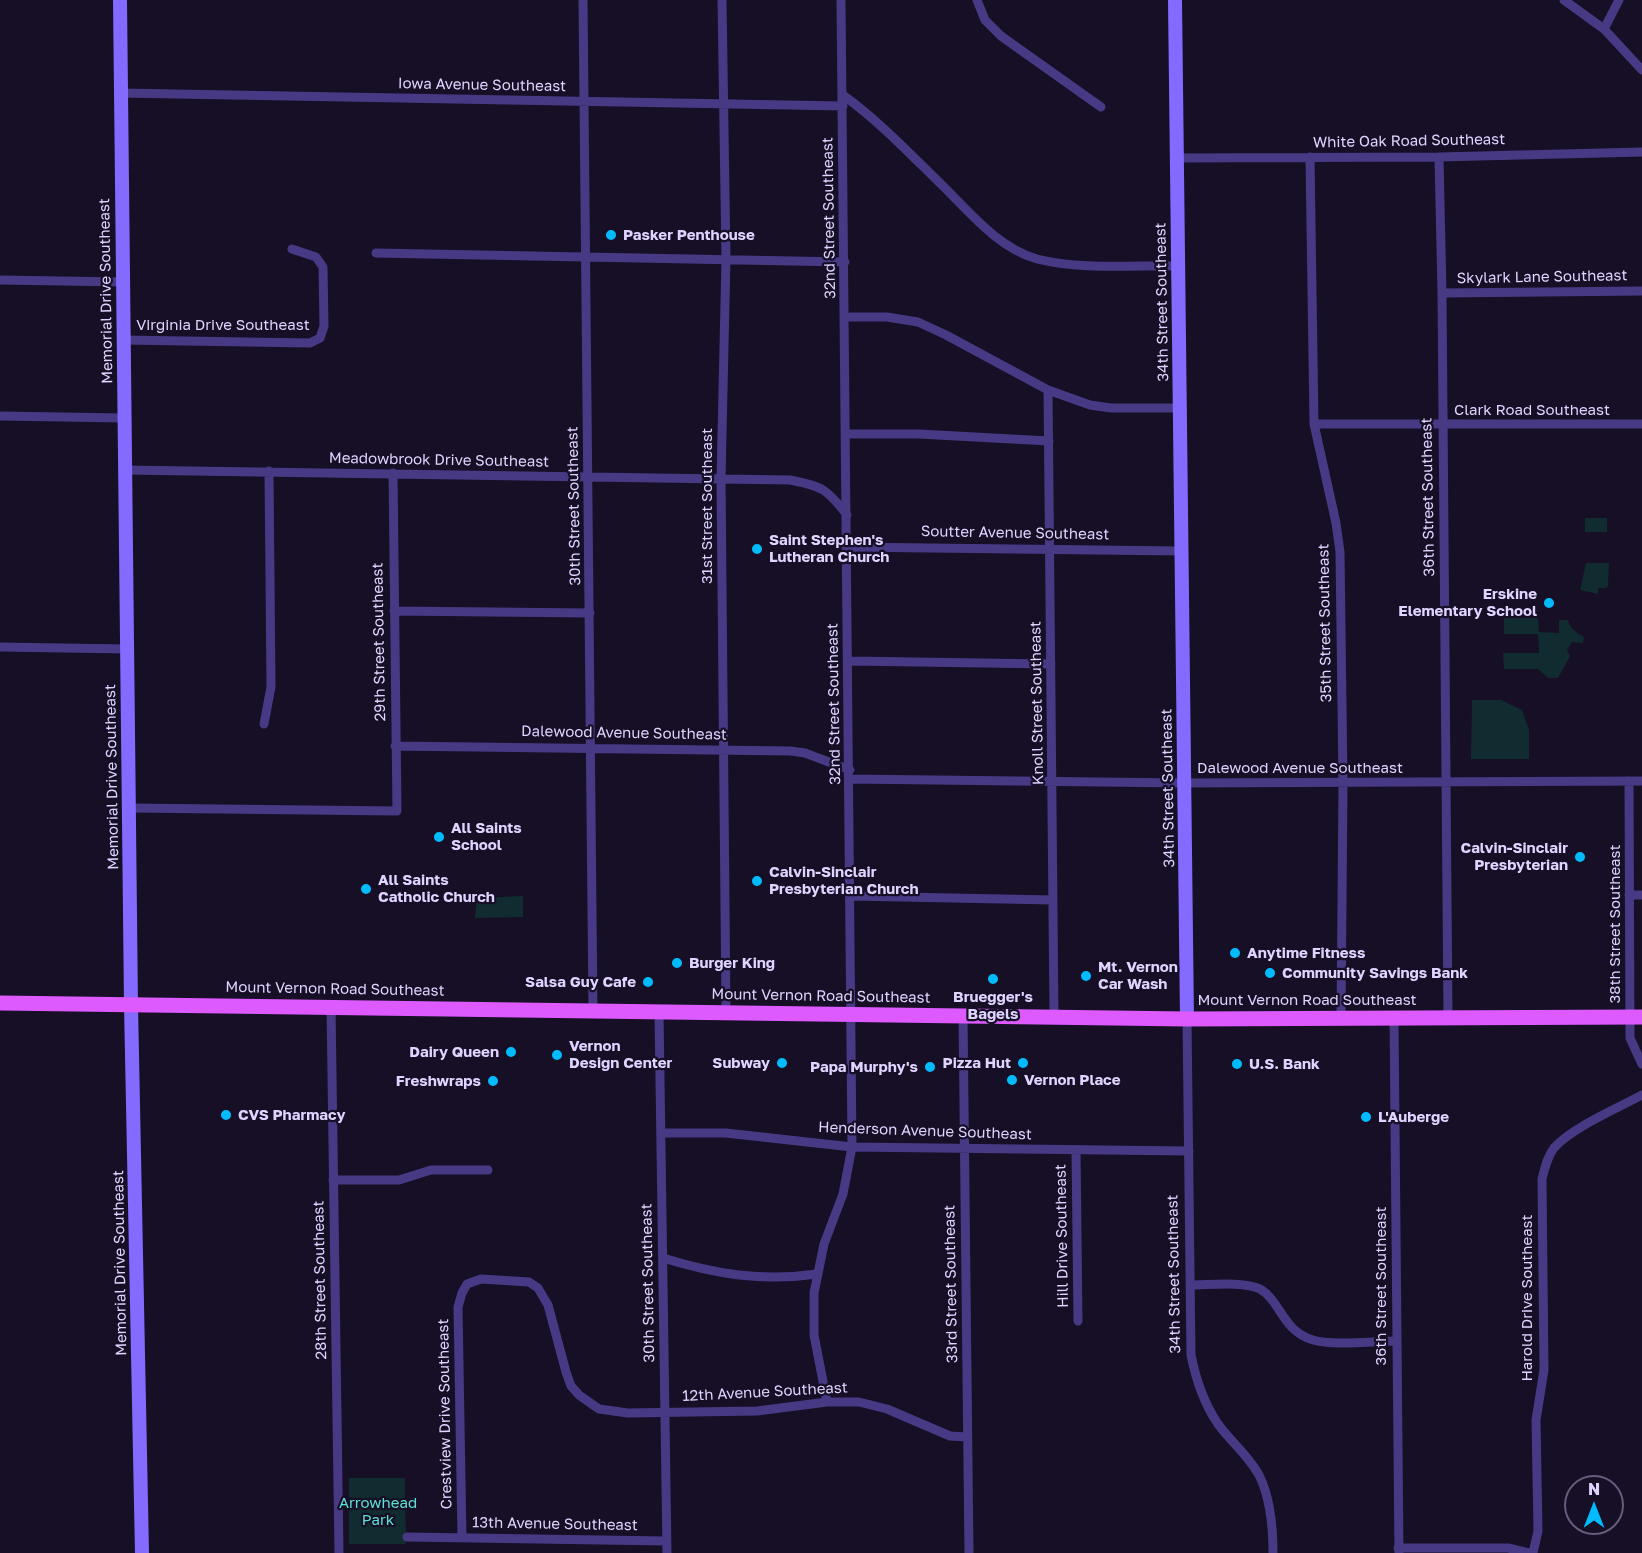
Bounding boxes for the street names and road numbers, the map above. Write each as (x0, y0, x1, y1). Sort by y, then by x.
street label: Iowa Avenue Southeast (398, 75, 566, 95)
street label: White Oak Road Southeast (1313, 130, 1505, 152)
street label: 32nd Street Southeast (819, 137, 839, 299)
street label: Memorial Drive Southeast (95, 198, 117, 384)
street label: 34th Street Southeast (1152, 222, 1172, 382)
street label: Skylark Lane Southeast (1456, 267, 1628, 287)
street label: Virginia Drive Southeast (136, 316, 310, 334)
street label: Clark Road Southeast (1454, 401, 1610, 419)
street label: 36th Street Southeast (1418, 417, 1438, 577)
street label: 30th Street Southeast (564, 426, 584, 586)
street label: 31st Street Southeast (698, 428, 716, 584)
street label: Meadowbrook Drive Southeast (329, 449, 549, 471)
street label: Soutter Avenue Southeast (921, 522, 1109, 544)
street label: 35th Street Southeast (1315, 544, 1335, 702)
street label: 29th Street Southeast (369, 562, 389, 722)
street label: Knoll Street Southeast (1027, 621, 1047, 785)
street label: 32nd Street Southeast (824, 623, 844, 785)
street label: Memorial Drive Southeast (101, 684, 123, 870)
street label: 34th Street Southeast (1158, 708, 1178, 868)
street label: Dalewood Avenue Southeast (521, 722, 727, 744)
street label: Dalewood Avenue Southeast (1197, 759, 1403, 777)
street label: 38th Street Southeast (1606, 844, 1624, 1004)
street label: Mount Vernon Road Southeast (225, 978, 445, 1000)
street label: Mount Vernon Road Southeast (711, 985, 931, 1007)
street label: Mount Vernon Road Southeast (1197, 991, 1417, 1009)
street label: Henderson Avenue Southeast (818, 1118, 1032, 1144)
street label: Hill Drive Southeast (1052, 1164, 1072, 1308)
street label: Memorial Drive Southeast (109, 1170, 131, 1356)
street label: 34th Street Southeast (1164, 1194, 1184, 1354)
street label: 28th Street Southeast (310, 1200, 330, 1360)
street label: 30th Street Southeast (638, 1203, 658, 1363)
street label: 33rd Street Southeast (941, 1205, 961, 1363)
street label: 36th Street Southeast (1372, 1207, 1390, 1365)
street label: Harold Drive Southeast (1518, 1214, 1536, 1382)
street label: Crestview Drive Southeast (434, 1319, 456, 1509)
street label: 12th Avenue Southeast (682, 1379, 848, 1405)
street label: 13th Avenue Southeast (472, 1514, 638, 1534)

